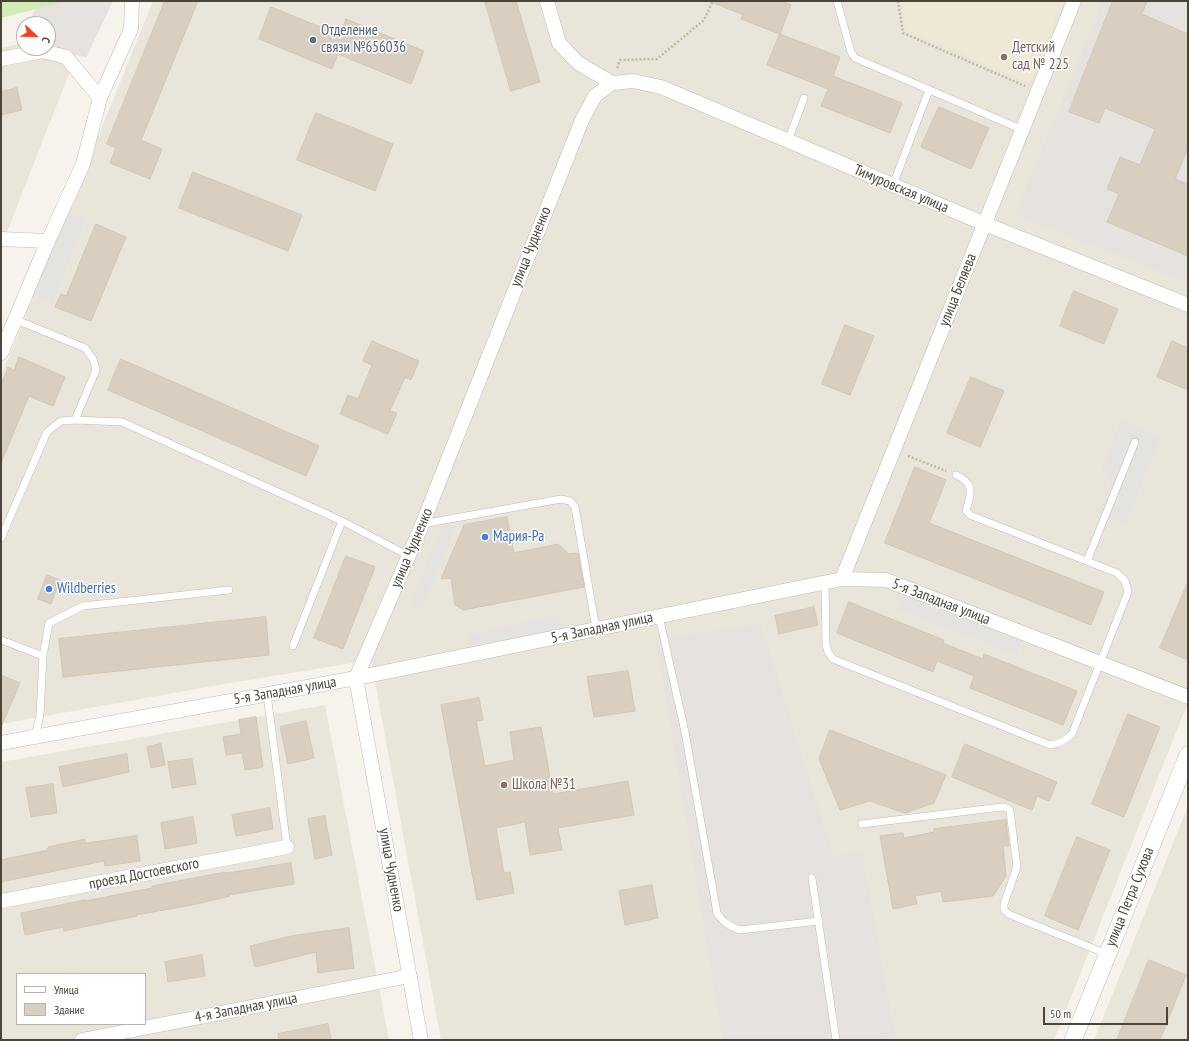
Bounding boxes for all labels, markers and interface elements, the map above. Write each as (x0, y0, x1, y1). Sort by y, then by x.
north arrow (16, 16, 56, 56)
place label: Отделение связи №656036 (321, 22, 406, 57)
text: С (39, 35, 54, 45)
marker: Отделение связи №656036 (308, 35, 318, 45)
place label: Детский сад № 225 (1012, 39, 1069, 74)
marker: Детский сад № 225 (999, 52, 1009, 62)
street label: Тимуровская улица (851, 161, 951, 217)
street label: улица Чудненко (507, 204, 555, 290)
street label: улица Беляева (935, 251, 981, 329)
street label: улица Чудненко (387, 506, 437, 590)
place label: Мария-Ра (493, 528, 544, 546)
marker: Мария-Ра (480, 532, 490, 542)
street label: 5-я Западная улица (889, 575, 993, 629)
place label: Wildberries (57, 580, 116, 598)
marker: Wildberries (44, 584, 54, 594)
street label: 5-я Западная улица (549, 608, 655, 648)
street label: 5-я Западная улица (232, 673, 338, 709)
place label: Школа №31 (512, 776, 576, 794)
marker: Школа №31 (499, 780, 509, 790)
street label: улица Чудненко (375, 827, 407, 913)
street label: улица Петра Сухова (1102, 845, 1158, 949)
street label: проезд Достоевского (87, 854, 201, 894)
legend (16, 973, 146, 1025)
text: Улица (54, 982, 79, 997)
street label: 4-я Западная улица (193, 989, 299, 1027)
scale bar (1045, 999, 1170, 1025)
text: Здание (54, 1002, 85, 1017)
text: 50 m (1050, 1006, 1071, 1021)

